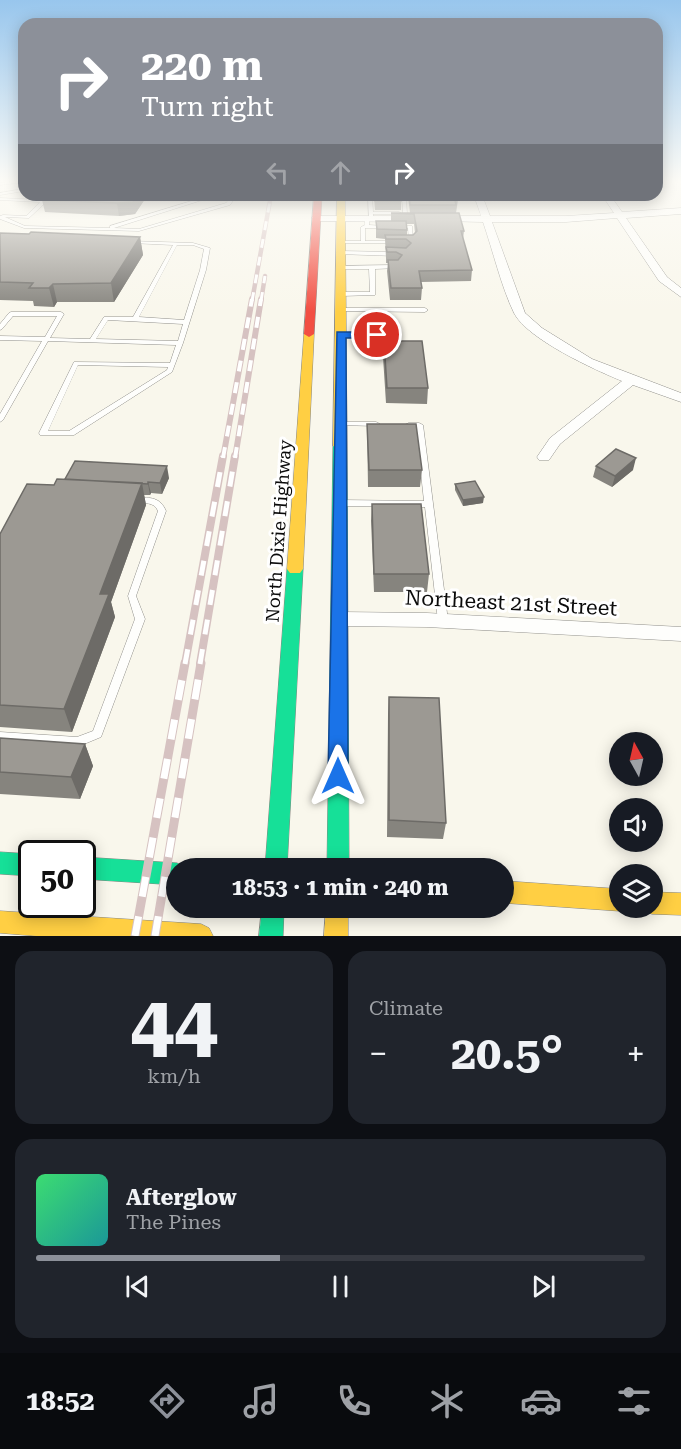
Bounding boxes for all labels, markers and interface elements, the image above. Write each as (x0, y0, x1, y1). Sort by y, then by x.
text: 220 m (141, 41, 263, 90)
icon: right (42, 42, 120, 120)
text: Turn right (141, 91, 274, 123)
icon: left (261, 156, 294, 189)
icon: ahead (324, 156, 357, 189)
icon: right (387, 156, 420, 189)
pin (351, 309, 402, 360)
icon: arrive (360, 318, 393, 351)
street label: North Dixie Highway (262, 439, 295, 623)
street label: Northeast 21st Street (404, 585, 618, 621)
north arrow (609, 732, 663, 786)
map controls (609, 732, 663, 918)
position arrow (306, 744, 370, 808)
button: sound (609, 798, 663, 852)
speed limit sign: 50 (18, 840, 96, 918)
button: layers (609, 864, 663, 918)
text: 18:53 · 1 min · 240 m (231, 875, 449, 900)
text: 44 (130, 979, 218, 1070)
text: Climate (369, 996, 443, 1020)
text: 20.5° (451, 1027, 563, 1080)
text: − (369, 1034, 387, 1073)
text: + (627, 1034, 645, 1073)
text: km/h (147, 1064, 201, 1088)
text: Afterglow (126, 1185, 237, 1210)
text: The Pines (126, 1210, 221, 1234)
icon: previous (121, 1270, 154, 1303)
icon: pause (324, 1270, 357, 1303)
icon: next (527, 1270, 560, 1303)
icon: directions (146, 1380, 188, 1422)
icon: music (240, 1380, 282, 1422)
icon: phone (333, 1380, 375, 1422)
icon: climate (426, 1380, 468, 1422)
icon: car (520, 1380, 562, 1422)
icon: filters (613, 1380, 655, 1422)
text: 18:52 (26, 1385, 95, 1417)

